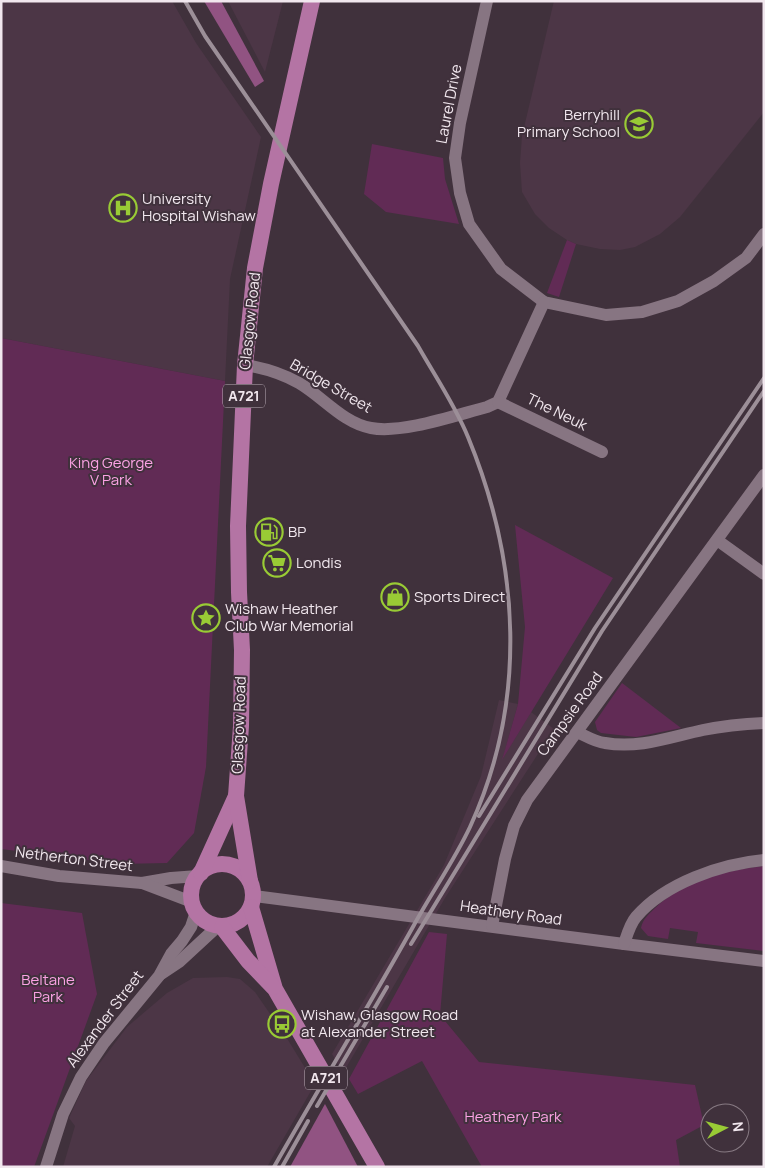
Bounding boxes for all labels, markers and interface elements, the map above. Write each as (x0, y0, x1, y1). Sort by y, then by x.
street label: Laurel Drive (431, 62, 467, 145)
place label: Berryhill Primary School (517, 104, 620, 142)
school or university icon: Berryhill Primary School (624, 109, 654, 139)
place label: University Hospital Wishaw (142, 188, 256, 226)
hospital icon: University Hospital Wishaw (108, 193, 138, 223)
street label: Glasgow Road (234, 271, 265, 371)
street label: Bridge Street (286, 354, 376, 418)
road number: A721 (223, 384, 265, 408)
street label: The Neuk (523, 388, 592, 435)
park label: King George V Park (69, 452, 153, 490)
fuel station icon: BP (254, 517, 284, 547)
place label: BP (288, 521, 306, 542)
supermarket icon: Londis (262, 548, 292, 578)
place label: Londis (296, 552, 342, 573)
shop icon: Sports Direct (380, 582, 410, 612)
place label: Sports Direct (414, 586, 505, 607)
place label: Wishaw Heather Club War Memorial (225, 598, 354, 636)
place icon: Wishaw Heather Club War Memorial (191, 603, 221, 633)
street label: Campsie Road (532, 667, 607, 760)
street label: Glasgow Road (226, 676, 251, 774)
street label: Netherton Street (14, 841, 134, 876)
street label: Heathery Road (459, 895, 563, 930)
street label: Alexander Street (61, 966, 148, 1071)
park label: Beltane Park (21, 969, 75, 1007)
place label: Wishaw, Glasgow Road at Alexander Street (301, 1004, 458, 1042)
bus stop icon: Wishaw, Glasgow Road at Alexander Street (267, 1009, 297, 1039)
road number: A721 (305, 1066, 347, 1090)
north arrow (700, 1103, 750, 1153)
park label: Heathery Park (464, 1106, 562, 1127)
text: N (728, 1121, 748, 1133)

